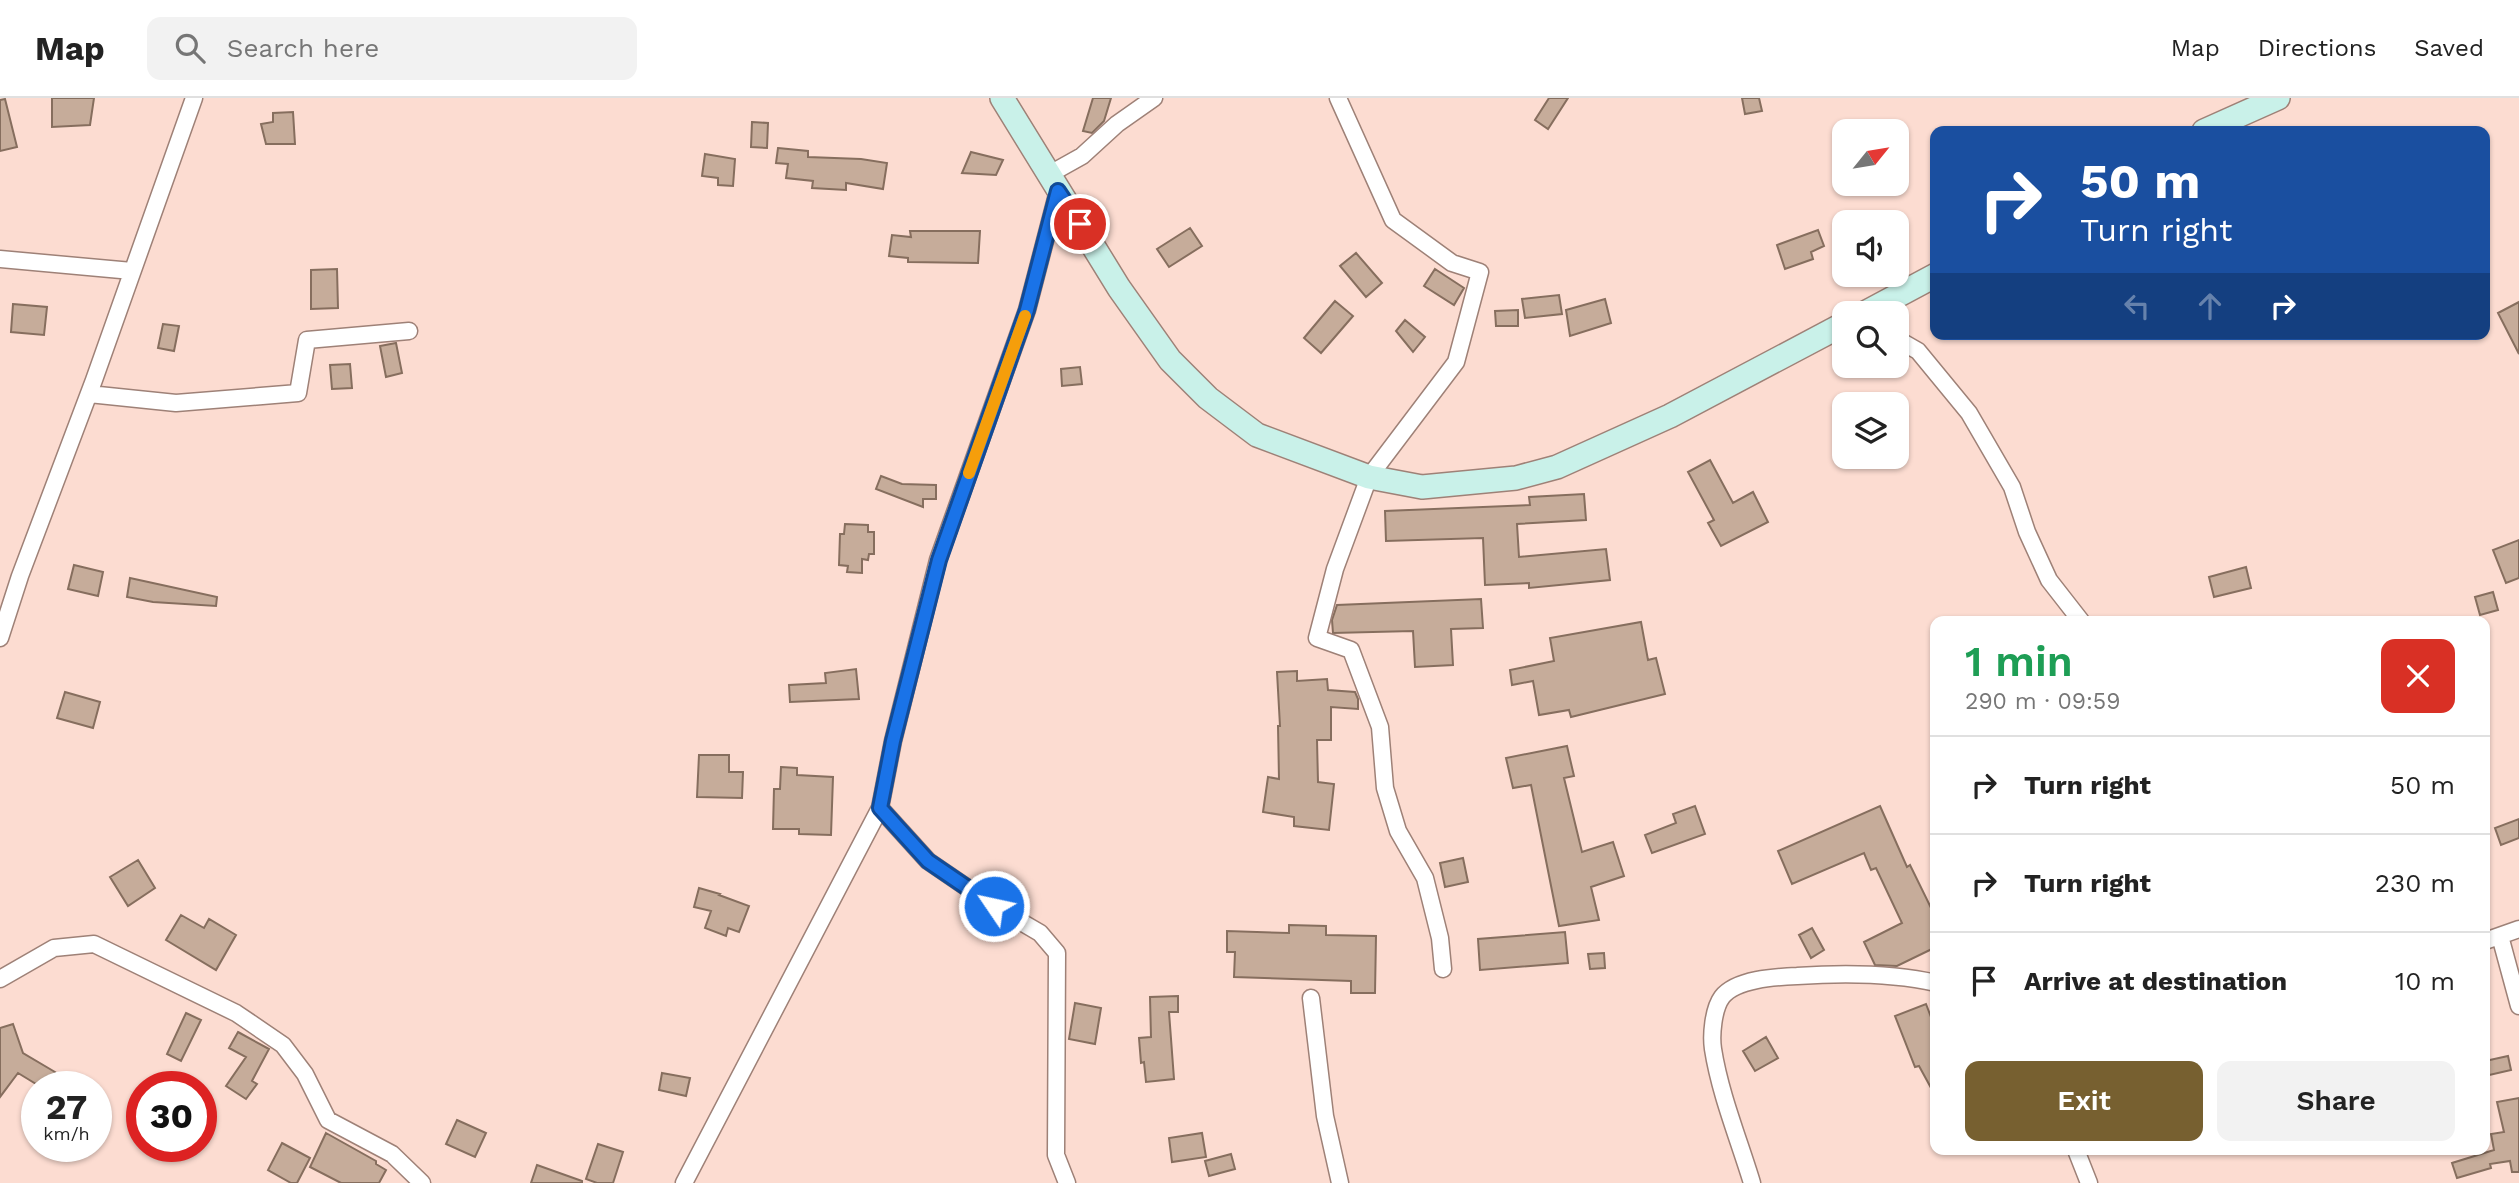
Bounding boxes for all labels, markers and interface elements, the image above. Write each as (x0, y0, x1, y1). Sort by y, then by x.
search box (147, 17, 637, 80)
text: Map (35, 29, 105, 68)
icon: search (171, 29, 209, 67)
text: Search here (227, 33, 379, 63)
text: Map (2171, 34, 2220, 62)
text: Directions (2258, 34, 2376, 62)
text: Saved (2414, 34, 2484, 62)
north arrow (1832, 119, 1909, 196)
map controls (1832, 119, 1909, 469)
text: 50 m (2080, 152, 2200, 210)
icon: right (1965, 154, 2056, 245)
pin (1050, 194, 1110, 254)
icon: arrive (1061, 205, 1099, 243)
button: sound (1832, 210, 1909, 287)
text: Turn right (2080, 211, 2232, 249)
icon: left (2118, 287, 2156, 325)
icon: ahead (2191, 287, 2229, 325)
icon: right (2264, 287, 2302, 325)
button: search (1832, 301, 1909, 378)
button: layers (1832, 392, 1909, 469)
text: 1 min (1965, 637, 2073, 686)
button: close (2381, 639, 2455, 713)
text: 290 m · 09:59 (1965, 688, 2120, 715)
icon: right (1965, 766, 2003, 804)
text: Turn right (2024, 770, 2151, 800)
text: 50 m (2390, 770, 2455, 800)
icon: right (1965, 864, 2003, 902)
text: Turn right (2024, 868, 2151, 898)
text: 230 m (2375, 868, 2455, 898)
position arrow (957, 869, 1031, 943)
icon: arrive (1965, 962, 2003, 1000)
text: Arrive at destination (2024, 966, 2287, 996)
text: 10 m (2395, 966, 2455, 996)
button: Exit (1965, 1061, 2203, 1141)
button: Share (2217, 1061, 2455, 1141)
speed limit sign: 30 (126, 1071, 217, 1162)
text: 27 (46, 1086, 87, 1128)
text: km/h (43, 1123, 90, 1144)

